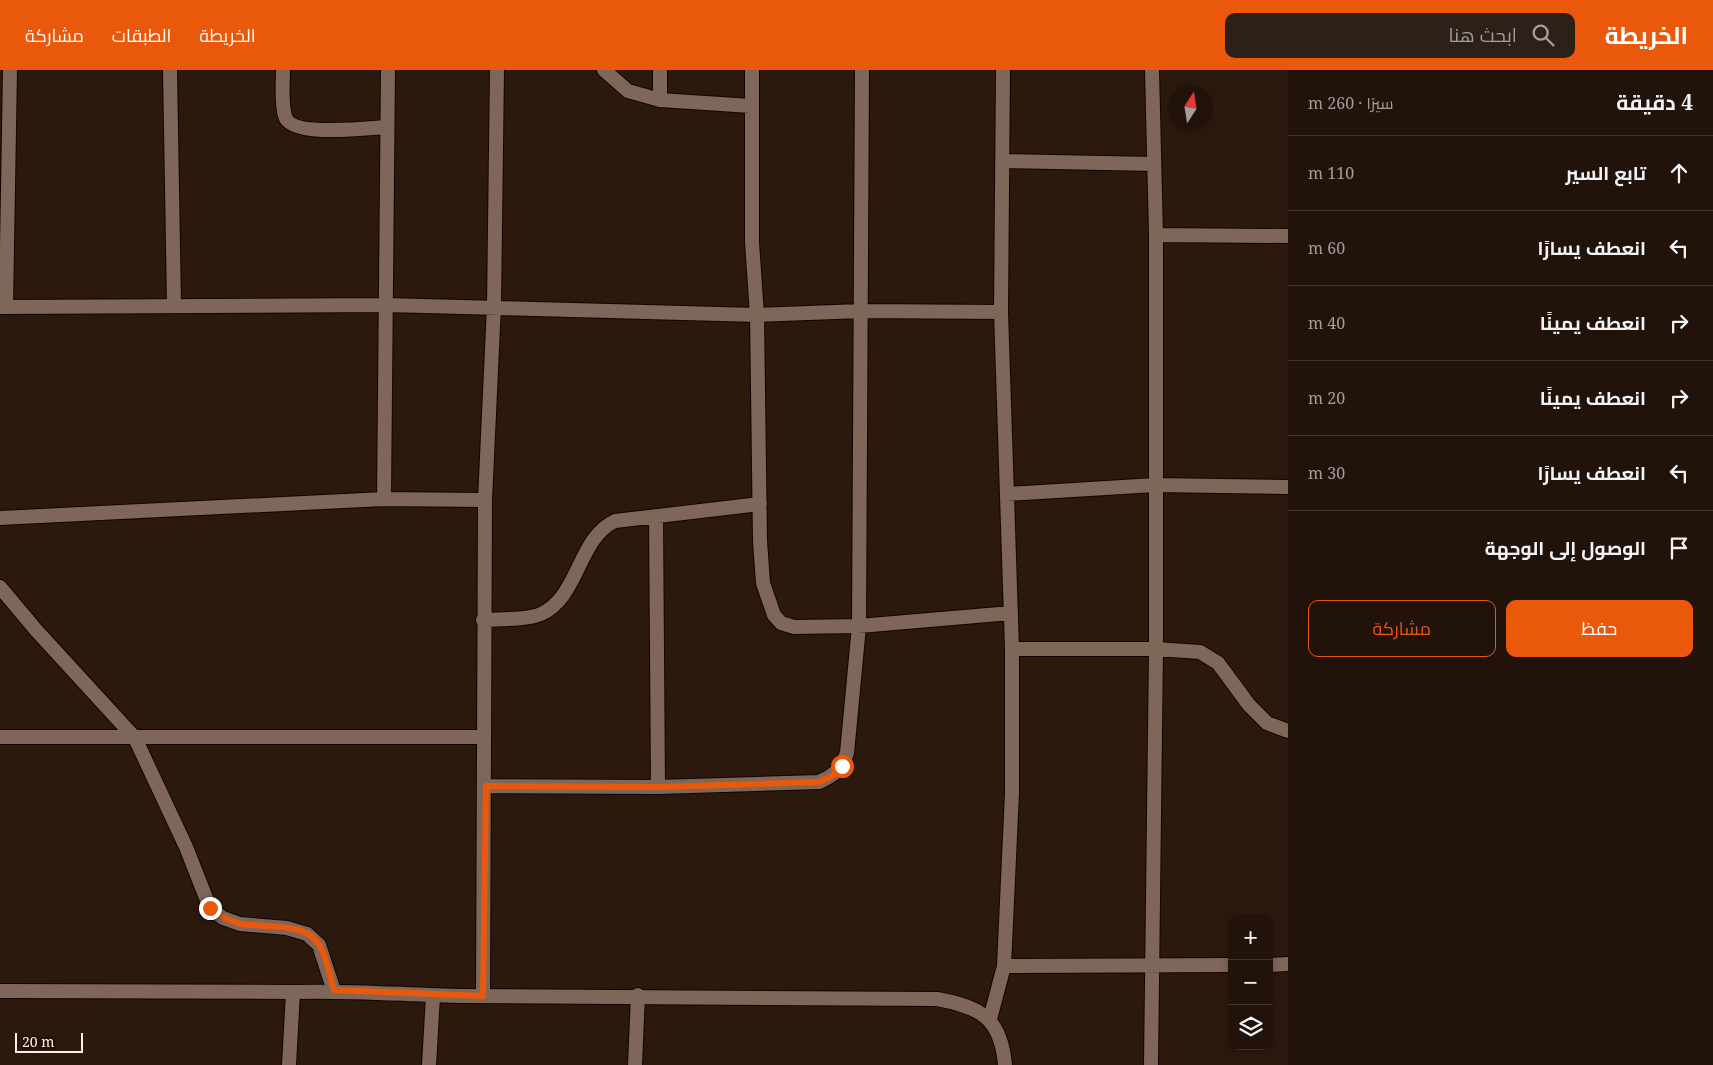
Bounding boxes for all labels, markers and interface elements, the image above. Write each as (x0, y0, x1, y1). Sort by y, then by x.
search box (1225, 13, 1575, 58)
text: الخريطة (1605, 18, 1688, 51)
icon: search (1529, 21, 1557, 49)
text: ابحث هنا (1448, 22, 1517, 48)
text: مشاركة (25, 23, 84, 47)
text: الطبقات (112, 23, 171, 47)
text: الخريطة (199, 23, 256, 47)
north arrow (1168, 85, 1213, 130)
text: 4 دقيقة (1616, 88, 1693, 116)
text: سيرًا · 260 m (1308, 92, 1394, 114)
icon: ahead (1665, 159, 1693, 187)
text: تابع السير (1566, 160, 1646, 186)
text: 110 m (1308, 162, 1354, 184)
icon: left (1665, 234, 1693, 262)
text: انعطف يسارًا (1537, 235, 1646, 261)
text: 60 m (1308, 237, 1345, 259)
icon: right (1665, 309, 1693, 337)
text: انعطف يمينًا (1540, 310, 1646, 336)
text: 40 m (1308, 312, 1345, 334)
icon: right (1665, 384, 1693, 412)
text: انعطف يمينًا (1540, 385, 1646, 411)
text: 20 m (1308, 387, 1345, 409)
icon: left (1665, 459, 1693, 487)
text: انعطف يسارًا (1537, 460, 1646, 486)
text: 30 m (1308, 462, 1345, 484)
icon: arrive (1665, 534, 1693, 562)
text: الوصول إلى الوجهة (1485, 535, 1646, 561)
button: مشاركة (1308, 600, 1496, 657)
button: حفظ (1506, 600, 1693, 657)
route start (831, 755, 854, 778)
route end (199, 897, 222, 920)
map controls (1228, 915, 1273, 1050)
button: + (1228, 915, 1273, 960)
button: − (1228, 960, 1273, 1005)
button: layers (1228, 1005, 1273, 1050)
scale bar (15, 1030, 82, 1053)
text: 20 m (22, 1032, 55, 1051)

